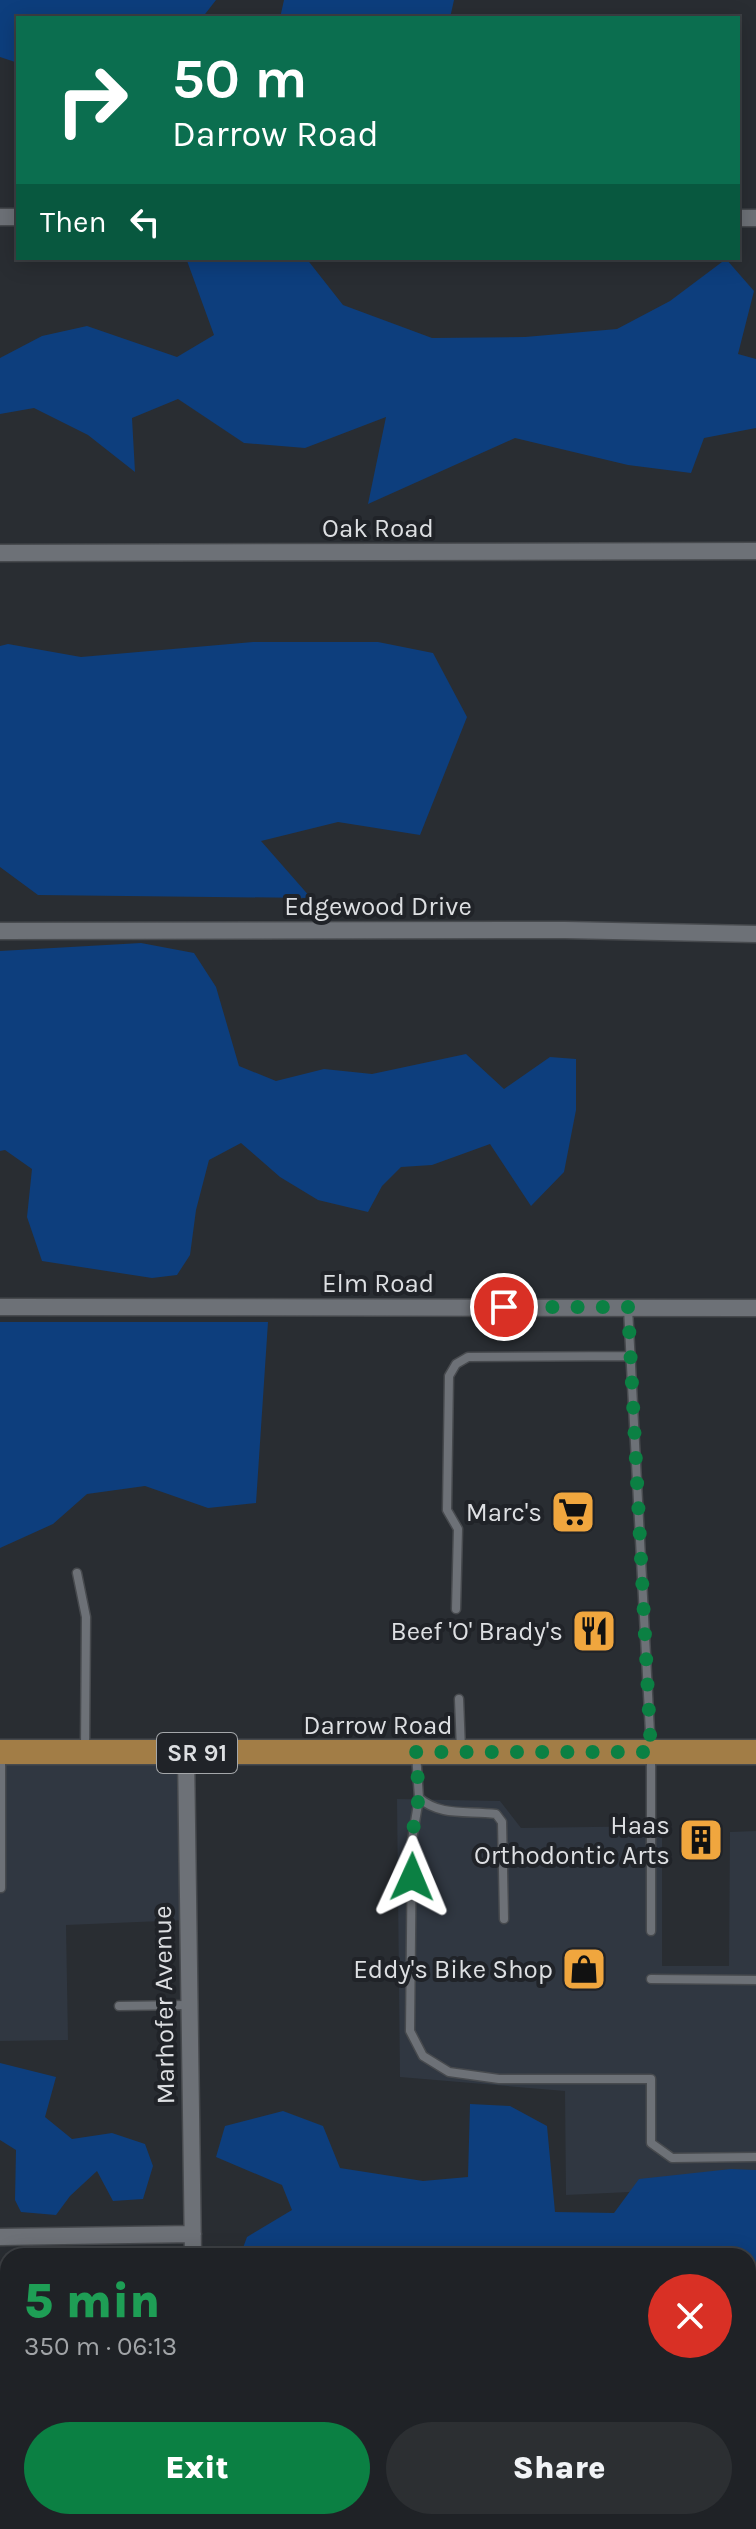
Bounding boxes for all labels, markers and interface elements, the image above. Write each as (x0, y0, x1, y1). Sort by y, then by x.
text: 50 m (172, 46, 307, 111)
icon: right (40, 48, 144, 152)
text: Darrow Road (172, 113, 379, 155)
icon: left (123, 200, 167, 244)
text: Then (40, 204, 107, 240)
street label: Oak Road (322, 513, 434, 544)
street label: Edgewood Drive (284, 891, 472, 922)
street label: Elm Road (322, 1268, 434, 1299)
pin (470, 1273, 538, 1341)
icon: arrive (482, 1285, 526, 1329)
supermarket icon: Marc's (549, 1488, 597, 1536)
place label: Marc's (466, 1497, 542, 1528)
restaurant icon: Beef 'O' Brady's (570, 1607, 618, 1655)
place label: Beef 'O' Brady's (390, 1616, 563, 1647)
street label: Darrow Road (303, 1710, 453, 1741)
road number: SR 91 (157, 1733, 237, 1773)
place label: Haas Orthodontic Arts (474, 1810, 670, 1871)
building icon: Haas Orthodontic Arts (677, 1816, 725, 1864)
position arrow (370, 1835, 454, 1919)
street label: Marhofer Avenue (147, 1905, 181, 2105)
shop icon: Eddy's Bike Shop (560, 1945, 608, 1993)
place label: Eddy's Bike Shop (353, 1954, 553, 1985)
text: 5 min (24, 2273, 160, 2329)
button: close (648, 2274, 732, 2358)
text: 350 m · 06:13 (24, 2331, 177, 2362)
button: Exit (24, 2422, 370, 2514)
button: Share (386, 2422, 732, 2514)

